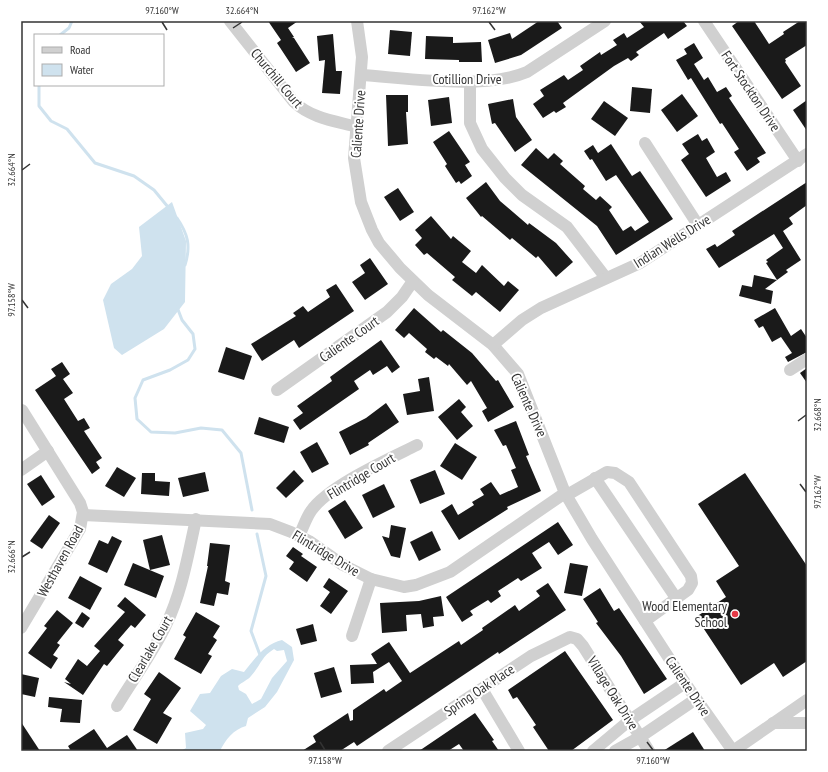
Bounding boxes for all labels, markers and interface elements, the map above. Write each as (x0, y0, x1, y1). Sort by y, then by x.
text: 97.160°W (145, 4, 179, 17)
text: 32.664°N (225, 4, 259, 17)
text: 97.162°W (472, 4, 506, 17)
legend (34, 34, 164, 86)
text: Road (70, 42, 90, 57)
street label: Churchill Court (247, 45, 307, 112)
street label: Fort Stockton Drive (717, 47, 785, 135)
text: Water (70, 62, 95, 77)
street label: Cotillion Drive (432, 70, 502, 88)
street label: Caliente Drive (347, 89, 369, 159)
text: 32.664°N (5, 153, 18, 187)
street label: Indian Wells Drive (630, 210, 714, 272)
text: 97.158°W (5, 283, 18, 317)
street label: Caliente Court (316, 312, 382, 366)
street label: Caliente Drive (507, 370, 551, 440)
text: 32.668°N (811, 398, 824, 432)
street label: Flintridge Court (324, 449, 398, 503)
text: 97.162°W (811, 475, 824, 509)
street label: Westhaven Road (33, 522, 87, 600)
street label: Flintridge Drive (289, 526, 363, 580)
text: 32.666°N (5, 540, 18, 574)
place label: Wood Elementary School (642, 597, 728, 631)
marker: Wood Elementary School (730, 609, 740, 619)
street label: Clearlake Court (124, 612, 176, 686)
street label: Village Oak Drive (583, 652, 643, 733)
street label: Caliente Drive (662, 653, 715, 719)
street label: Spring Oak Place (440, 660, 518, 720)
text: 97.158°W (308, 754, 342, 767)
text: 97.160°W (636, 754, 670, 767)

